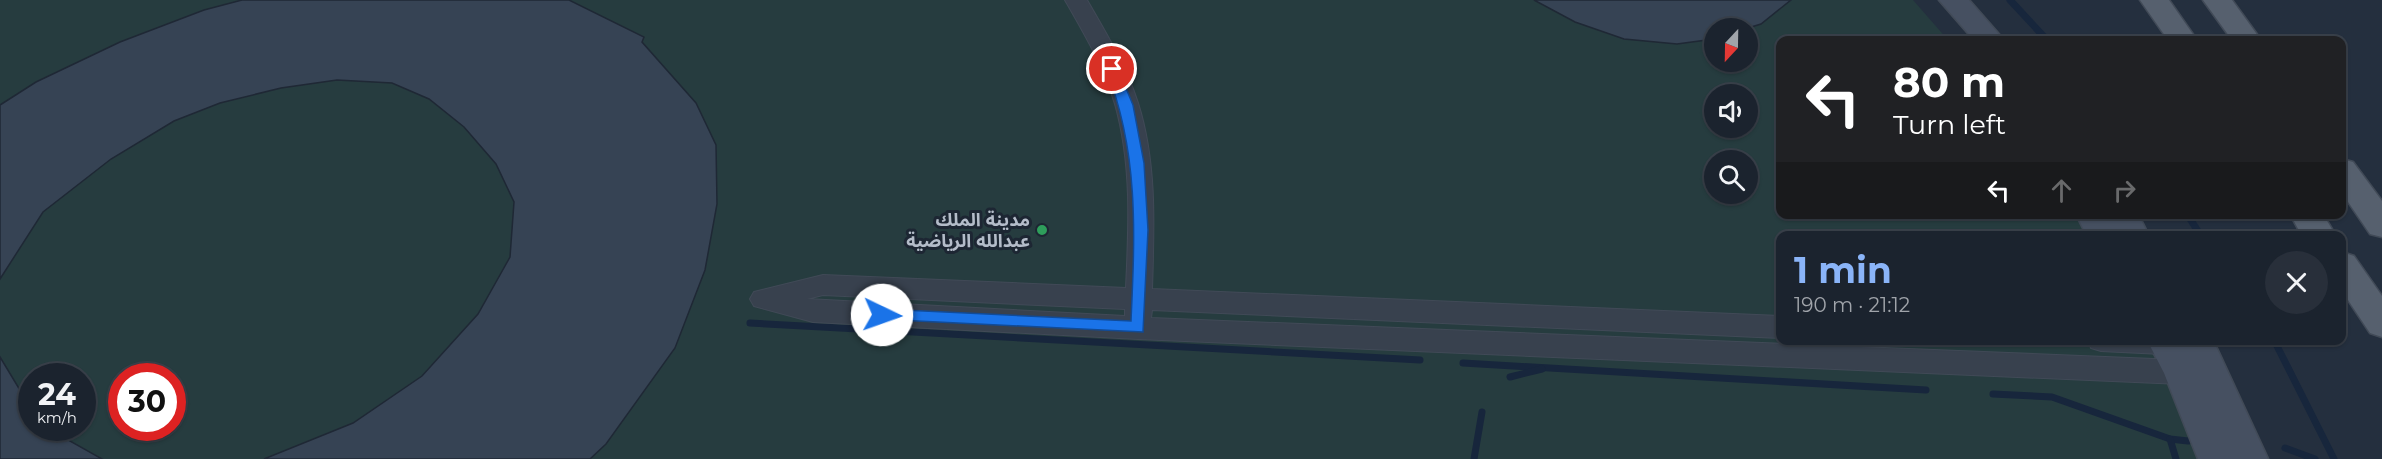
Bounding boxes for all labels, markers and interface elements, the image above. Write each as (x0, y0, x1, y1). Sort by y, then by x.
north arrow (1704, 18, 1758, 72)
map controls (1704, 18, 1758, 204)
pin (1086, 43, 1137, 94)
icon: arrive (1095, 52, 1128, 85)
text: 80 m (1893, 56, 2005, 108)
icon: left (1794, 60, 1872, 138)
button: sound (1704, 84, 1758, 138)
text: Turn left (1893, 108, 2006, 141)
button: search (1704, 150, 1758, 204)
icon: left (1982, 174, 2015, 207)
icon: ahead (2045, 174, 2078, 207)
icon: right (2108, 174, 2141, 207)
place label: مدينة الملك عبدالله الرياضية (906, 209, 1030, 252)
marker: مدينة الملك عبدالله الرياضية (1035, 223, 1049, 237)
text: 1 min (1794, 248, 1892, 292)
button: close (2265, 251, 2328, 314)
position arrow (850, 283, 914, 347)
text: 190 m · 21:12 (1794, 293, 1910, 317)
speed limit sign: 30 (108, 363, 186, 441)
text: 24 (38, 376, 76, 413)
text: km/h (37, 408, 77, 427)

